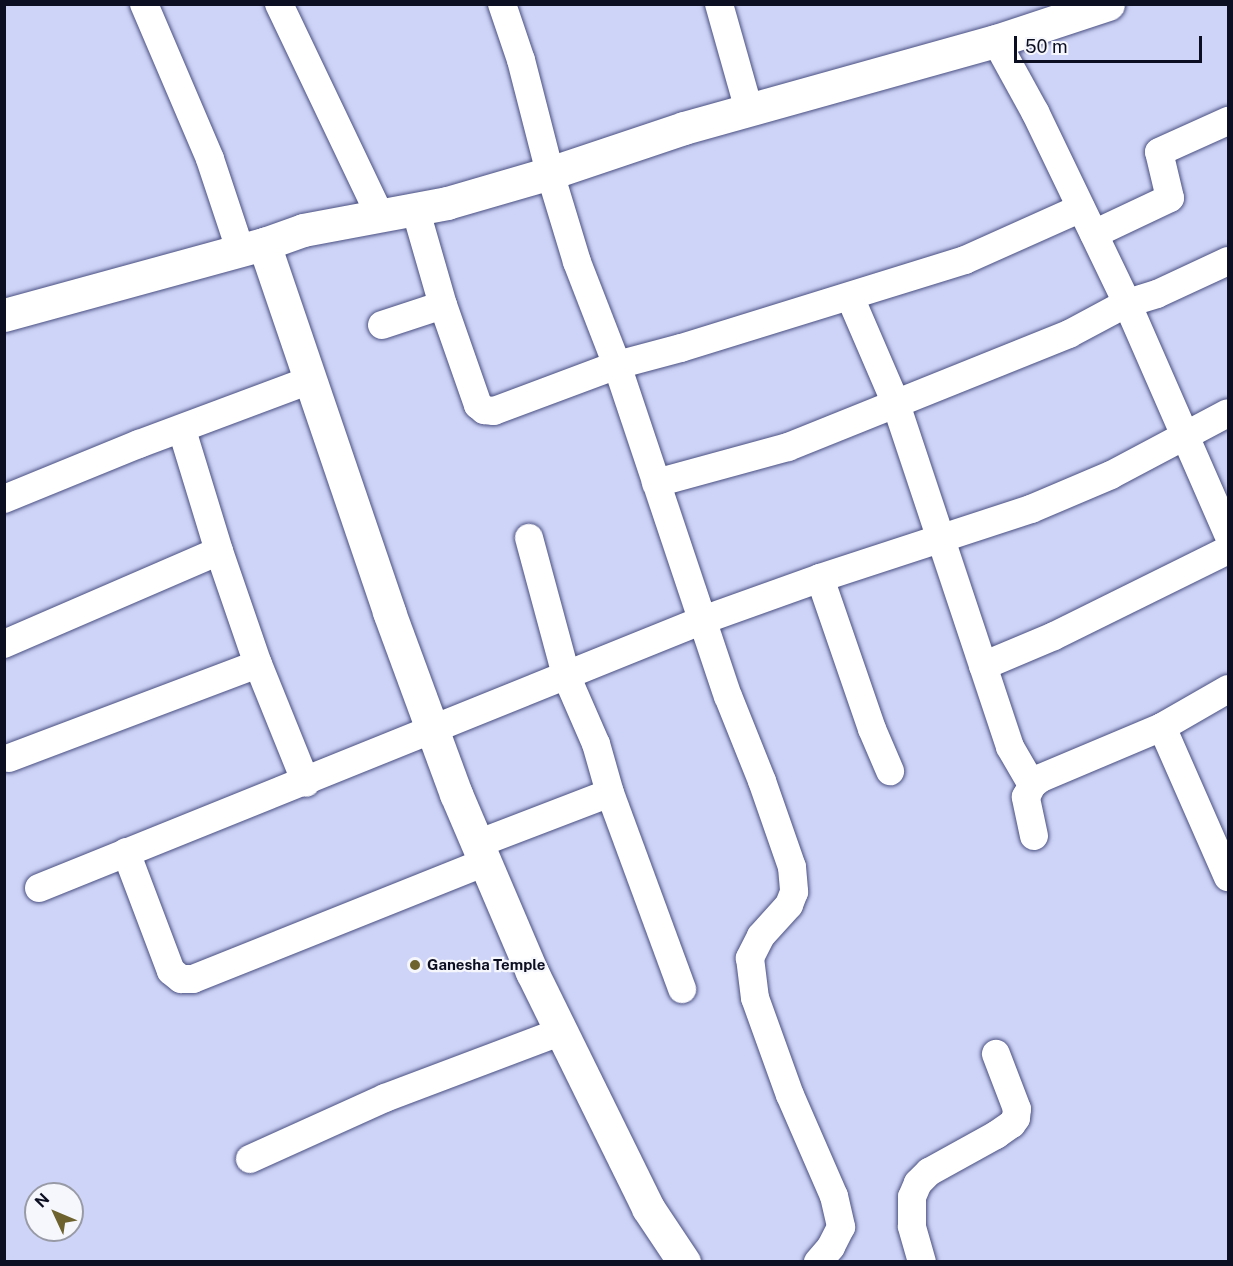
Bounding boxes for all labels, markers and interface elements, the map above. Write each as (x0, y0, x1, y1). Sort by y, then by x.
scale bar (1017, 24, 1204, 62)
text: 50 m (1025, 36, 1068, 57)
place label: Ganesha Temple (427, 956, 545, 974)
marker: Ganesha Temple (408, 958, 422, 972)
north arrow (24, 1182, 84, 1242)
text: N (31, 1189, 53, 1212)

